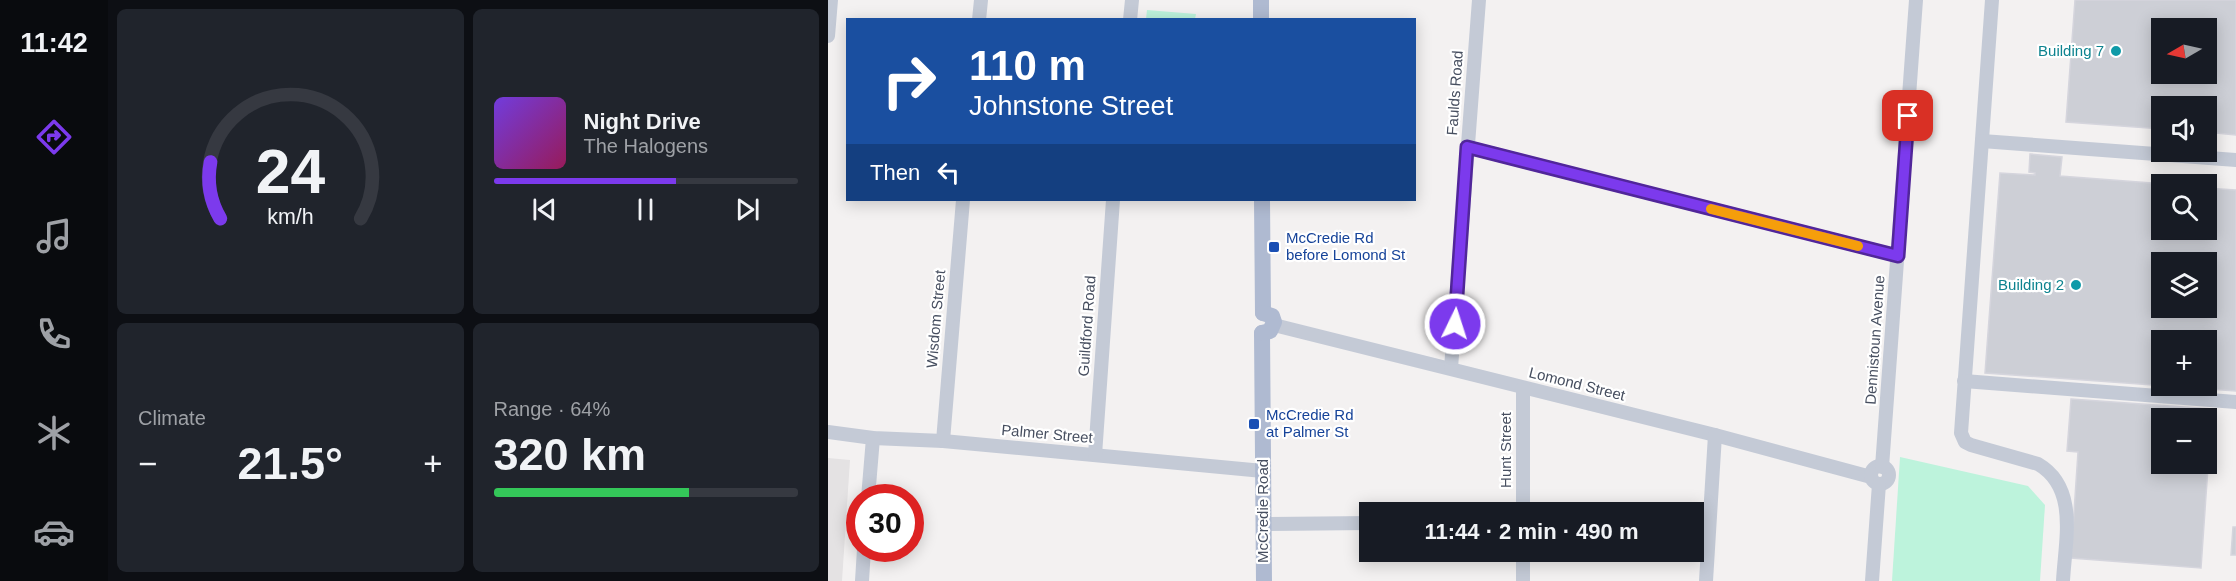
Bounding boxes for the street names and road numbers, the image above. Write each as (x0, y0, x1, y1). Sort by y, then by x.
street label: Faulds Road (1443, 50, 1466, 136)
street label: Wisdom Street (923, 268, 948, 369)
street label: Guildford Road (1075, 275, 1098, 377)
street label: Dennistoun Avenue (1861, 275, 1888, 405)
street label: Lomond Street (1527, 363, 1628, 404)
street label: Hunt Street (1497, 411, 1514, 488)
street label: Palmer Street (1001, 421, 1094, 446)
street label: McCredie Road (1254, 459, 1271, 563)

